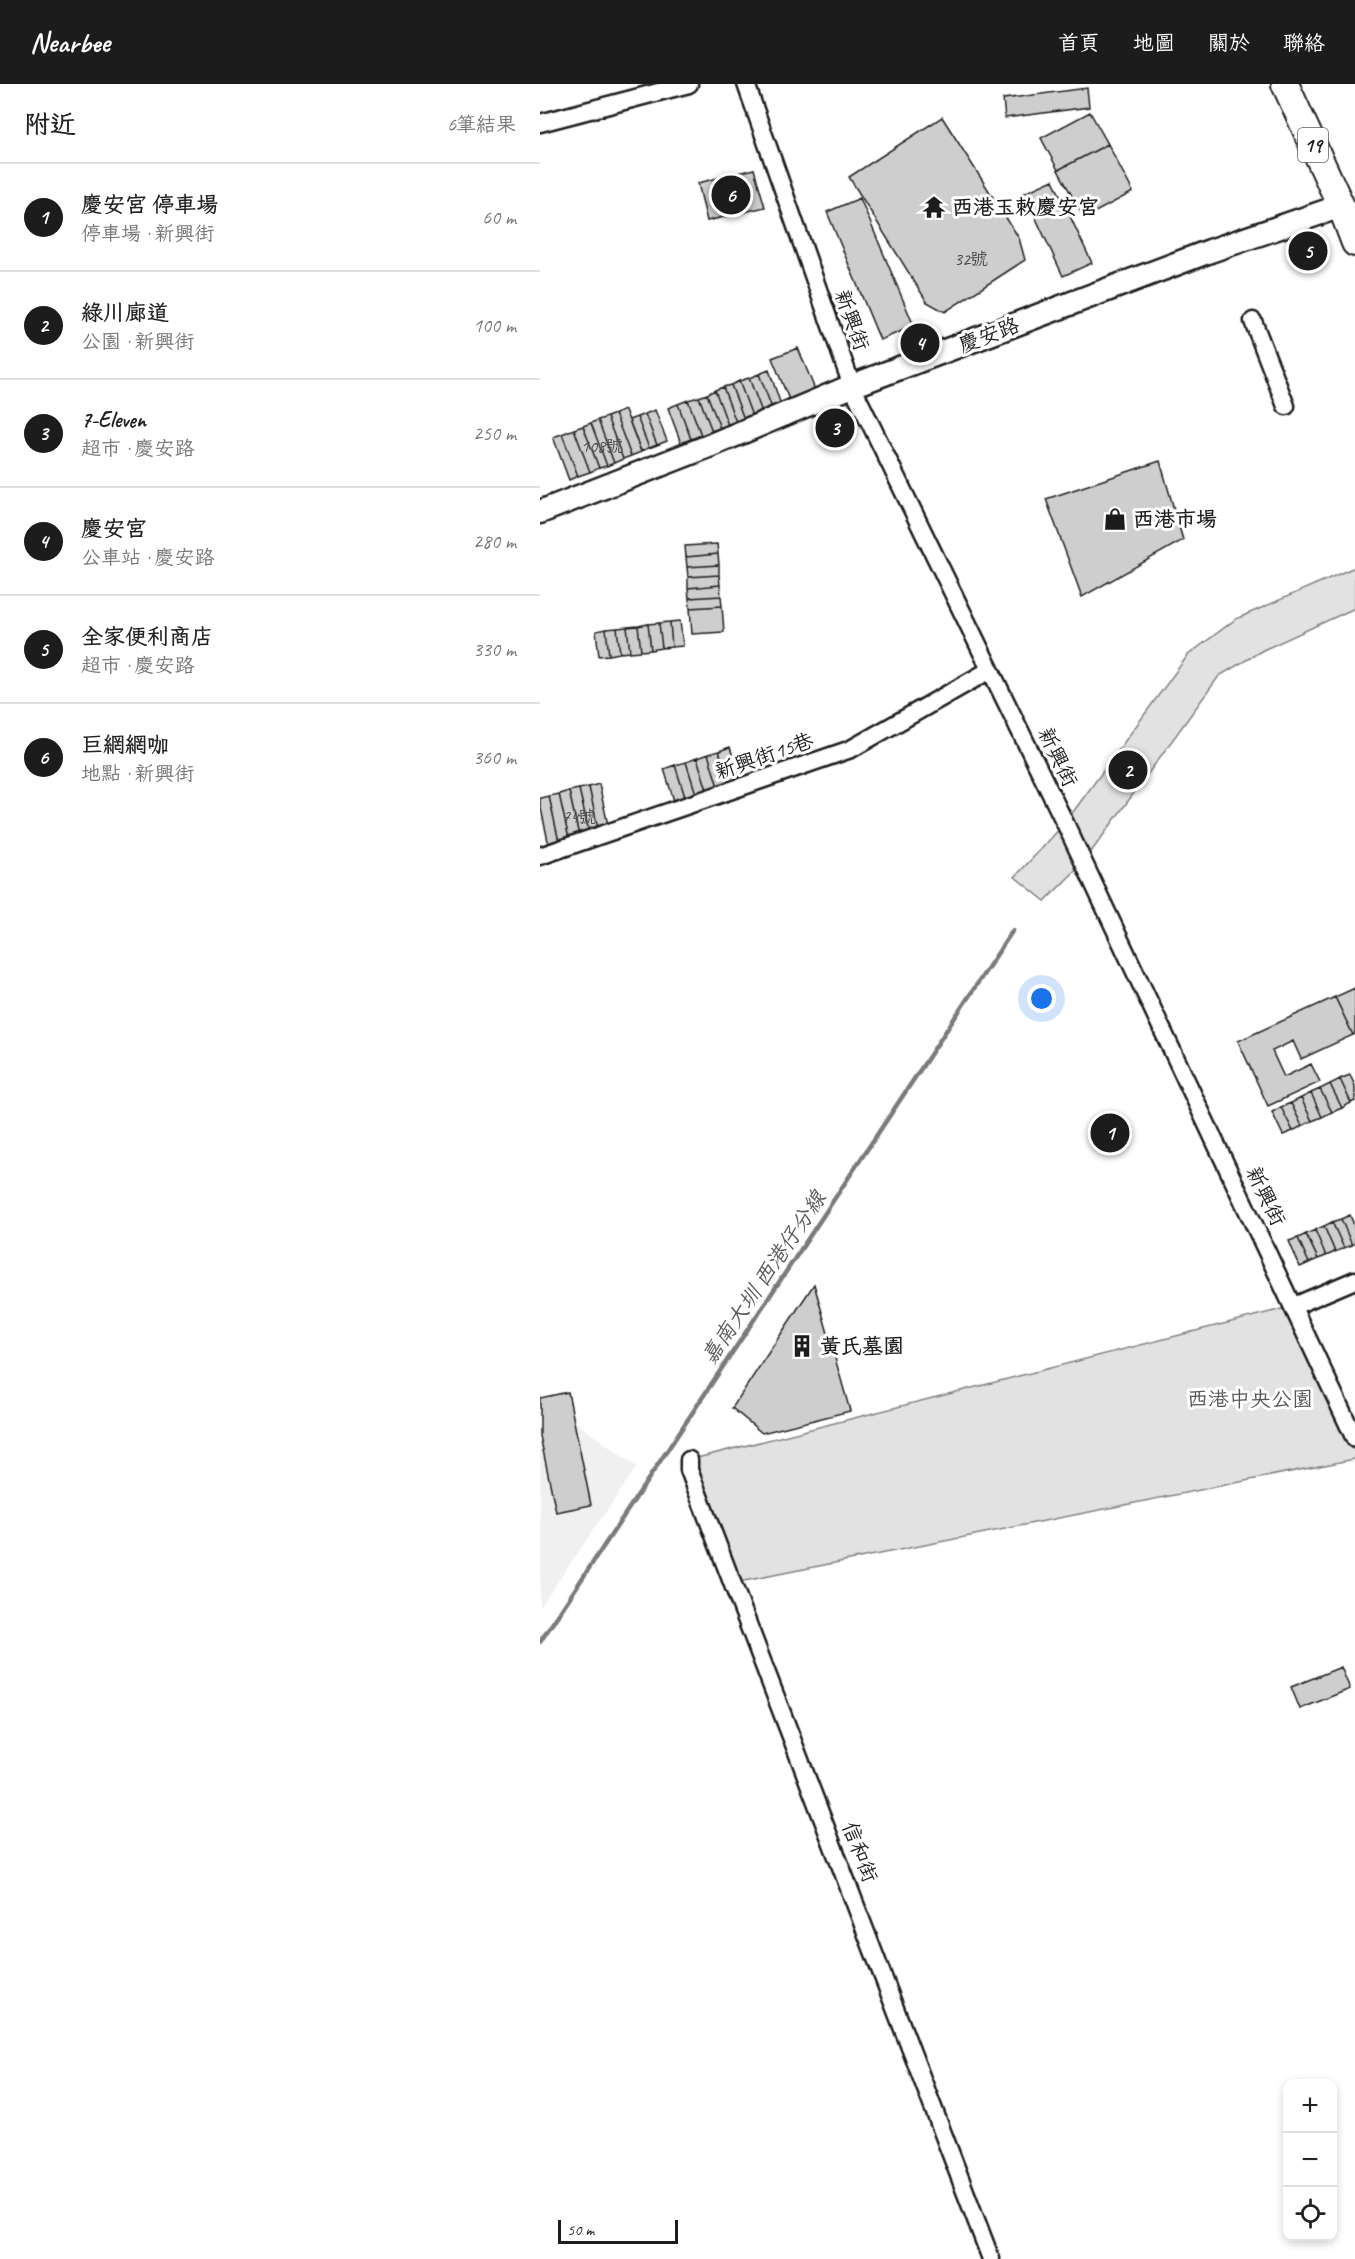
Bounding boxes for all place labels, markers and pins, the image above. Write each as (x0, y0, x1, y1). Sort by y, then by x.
pin: 6 (712, 172, 750, 218)
temple icon: 西港玉敇慶安宮 (921, 194, 947, 220)
place label: 西港玉敇慶安宮 (952, 194, 1099, 220)
pin: 5 (1288, 228, 1328, 274)
pin: 4 (900, 320, 940, 366)
pin: 3 (816, 406, 854, 450)
shop icon: 西港市場 (1102, 506, 1128, 532)
place label: 西港市場 (1133, 506, 1217, 532)
pin: 2 (1108, 748, 1148, 792)
pin: 1 (1090, 1110, 1130, 1156)
building icon: 黃氏墓園 (789, 1333, 815, 1359)
place label: 黃氏墓園 (820, 1333, 904, 1359)

